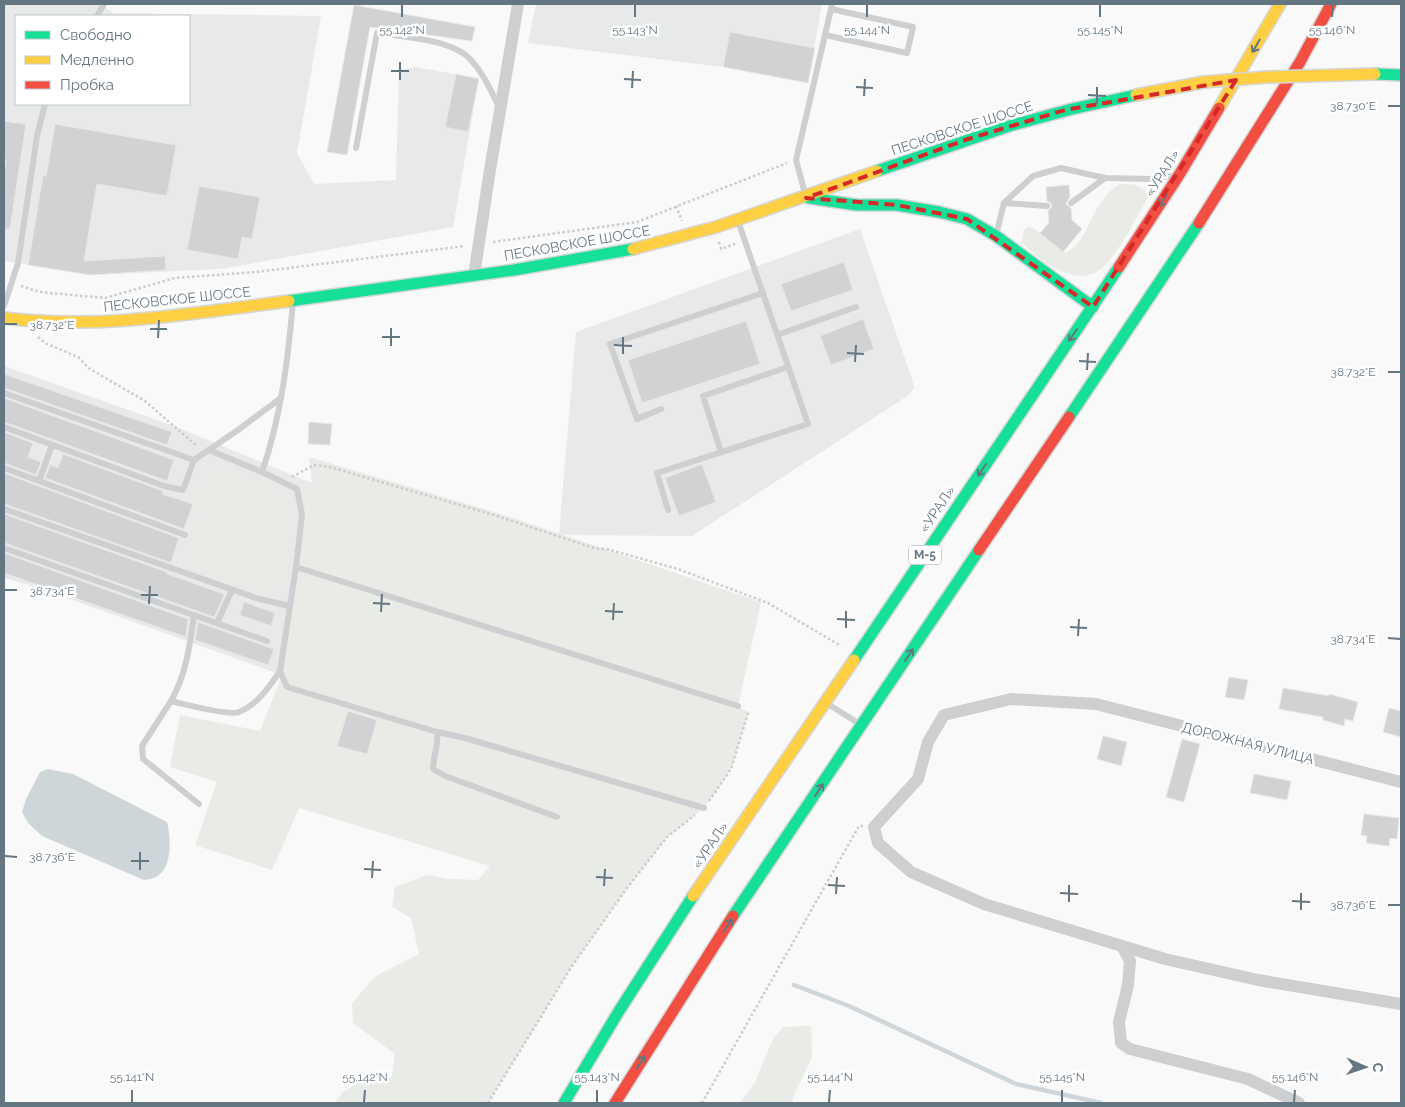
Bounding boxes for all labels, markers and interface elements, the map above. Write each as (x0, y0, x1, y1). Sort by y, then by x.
legend (15, 15, 190, 105)
text: 55.142°N (379, 23, 425, 37)
text: 55.143°N (612, 23, 658, 37)
text: 55.144°N (844, 23, 890, 37)
text: 55.145°N (1077, 23, 1123, 37)
text: 55.146°N (1309, 23, 1355, 37)
text: Свободно (60, 26, 132, 44)
one-way arrow (1251, 39, 1261, 53)
text: Медленно (60, 51, 134, 69)
text: Пробка (60, 76, 114, 94)
street label: ПЕСКОВСКОЕ ШОССЕ (889, 98, 1035, 158)
text: 38.730°E (1330, 99, 1376, 113)
street label: «УРАЛ» (1141, 147, 1183, 199)
one-way arrow (1158, 193, 1168, 207)
street label: ПЕСКОВСКОЕ ШОССЕ (503, 222, 651, 264)
street label: ПЕСКОВСКОЕ ШОССЕ (103, 283, 251, 315)
text: 38.732°E (30, 318, 74, 332)
one-way arrow (1068, 328, 1078, 342)
text: 38.732°E (1331, 365, 1375, 379)
one-way arrow (977, 463, 987, 477)
street label: «УРАЛ» (916, 483, 958, 535)
road number: М-5 (909, 546, 941, 564)
text: 38.734°E (29, 584, 75, 598)
text: 38.734°E (1330, 632, 1376, 646)
one-way arrow (904, 648, 914, 662)
street label: ДОРОЖНАЯ УЛИЦА (1180, 719, 1316, 767)
one-way arrow (814, 783, 824, 797)
street label: «УРАЛ» (689, 819, 731, 871)
text: 38.736°E (29, 850, 75, 864)
text: 38.736°E (1330, 898, 1376, 912)
one-way arrow (723, 918, 733, 932)
north arrow (1340, 1042, 1390, 1092)
one-way arrow (636, 1055, 646, 1069)
text: С (1370, 1062, 1386, 1073)
text: 55.141°N (110, 1070, 154, 1084)
text: 55.142°N (342, 1070, 388, 1084)
text: 55.143°N (574, 1070, 620, 1084)
text: 55.144°N (807, 1070, 853, 1084)
text: 55.145°N (1039, 1070, 1085, 1084)
text: 55.146°N (1272, 1070, 1318, 1084)

